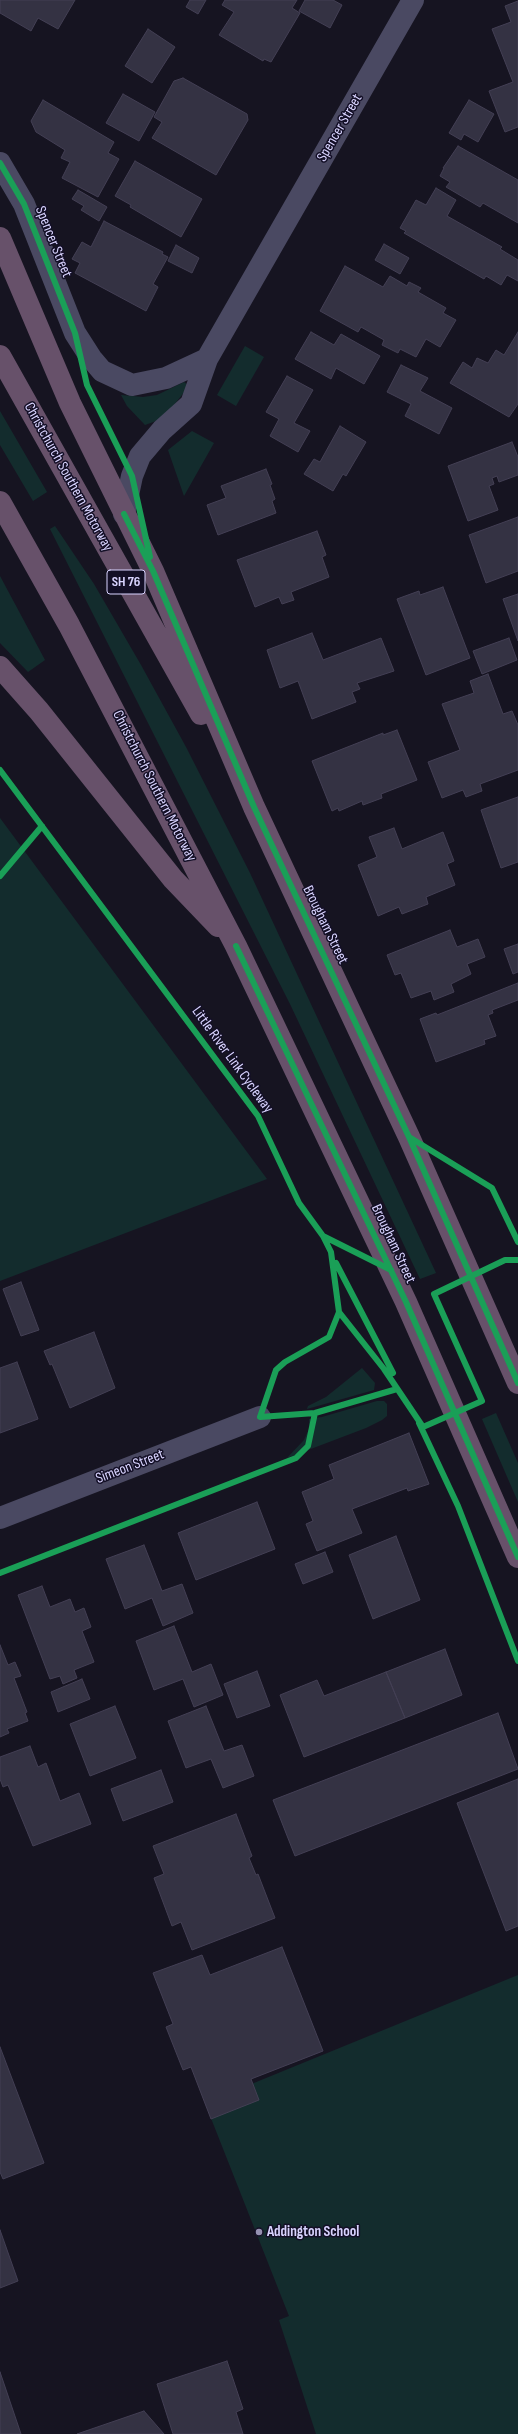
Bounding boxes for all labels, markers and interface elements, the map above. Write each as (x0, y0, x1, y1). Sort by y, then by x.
street label: Spencer Street (313, 91, 367, 165)
street label: Spencer Street (31, 204, 75, 280)
street label: Christchurch Southern Motorway (20, 399, 116, 555)
road number: SH 76 (107, 570, 145, 594)
street label: Christchurch Southern Motorway (108, 707, 200, 865)
street label: Brougham Street (298, 883, 352, 967)
street label: Little River Link Cycleway (187, 1003, 277, 1117)
street label: Brougham Street (367, 1202, 419, 1286)
street label: Simeon Street (93, 1446, 167, 1488)
place label: Addington School (267, 2223, 359, 2241)
marker: Addington School (254, 2227, 264, 2237)

